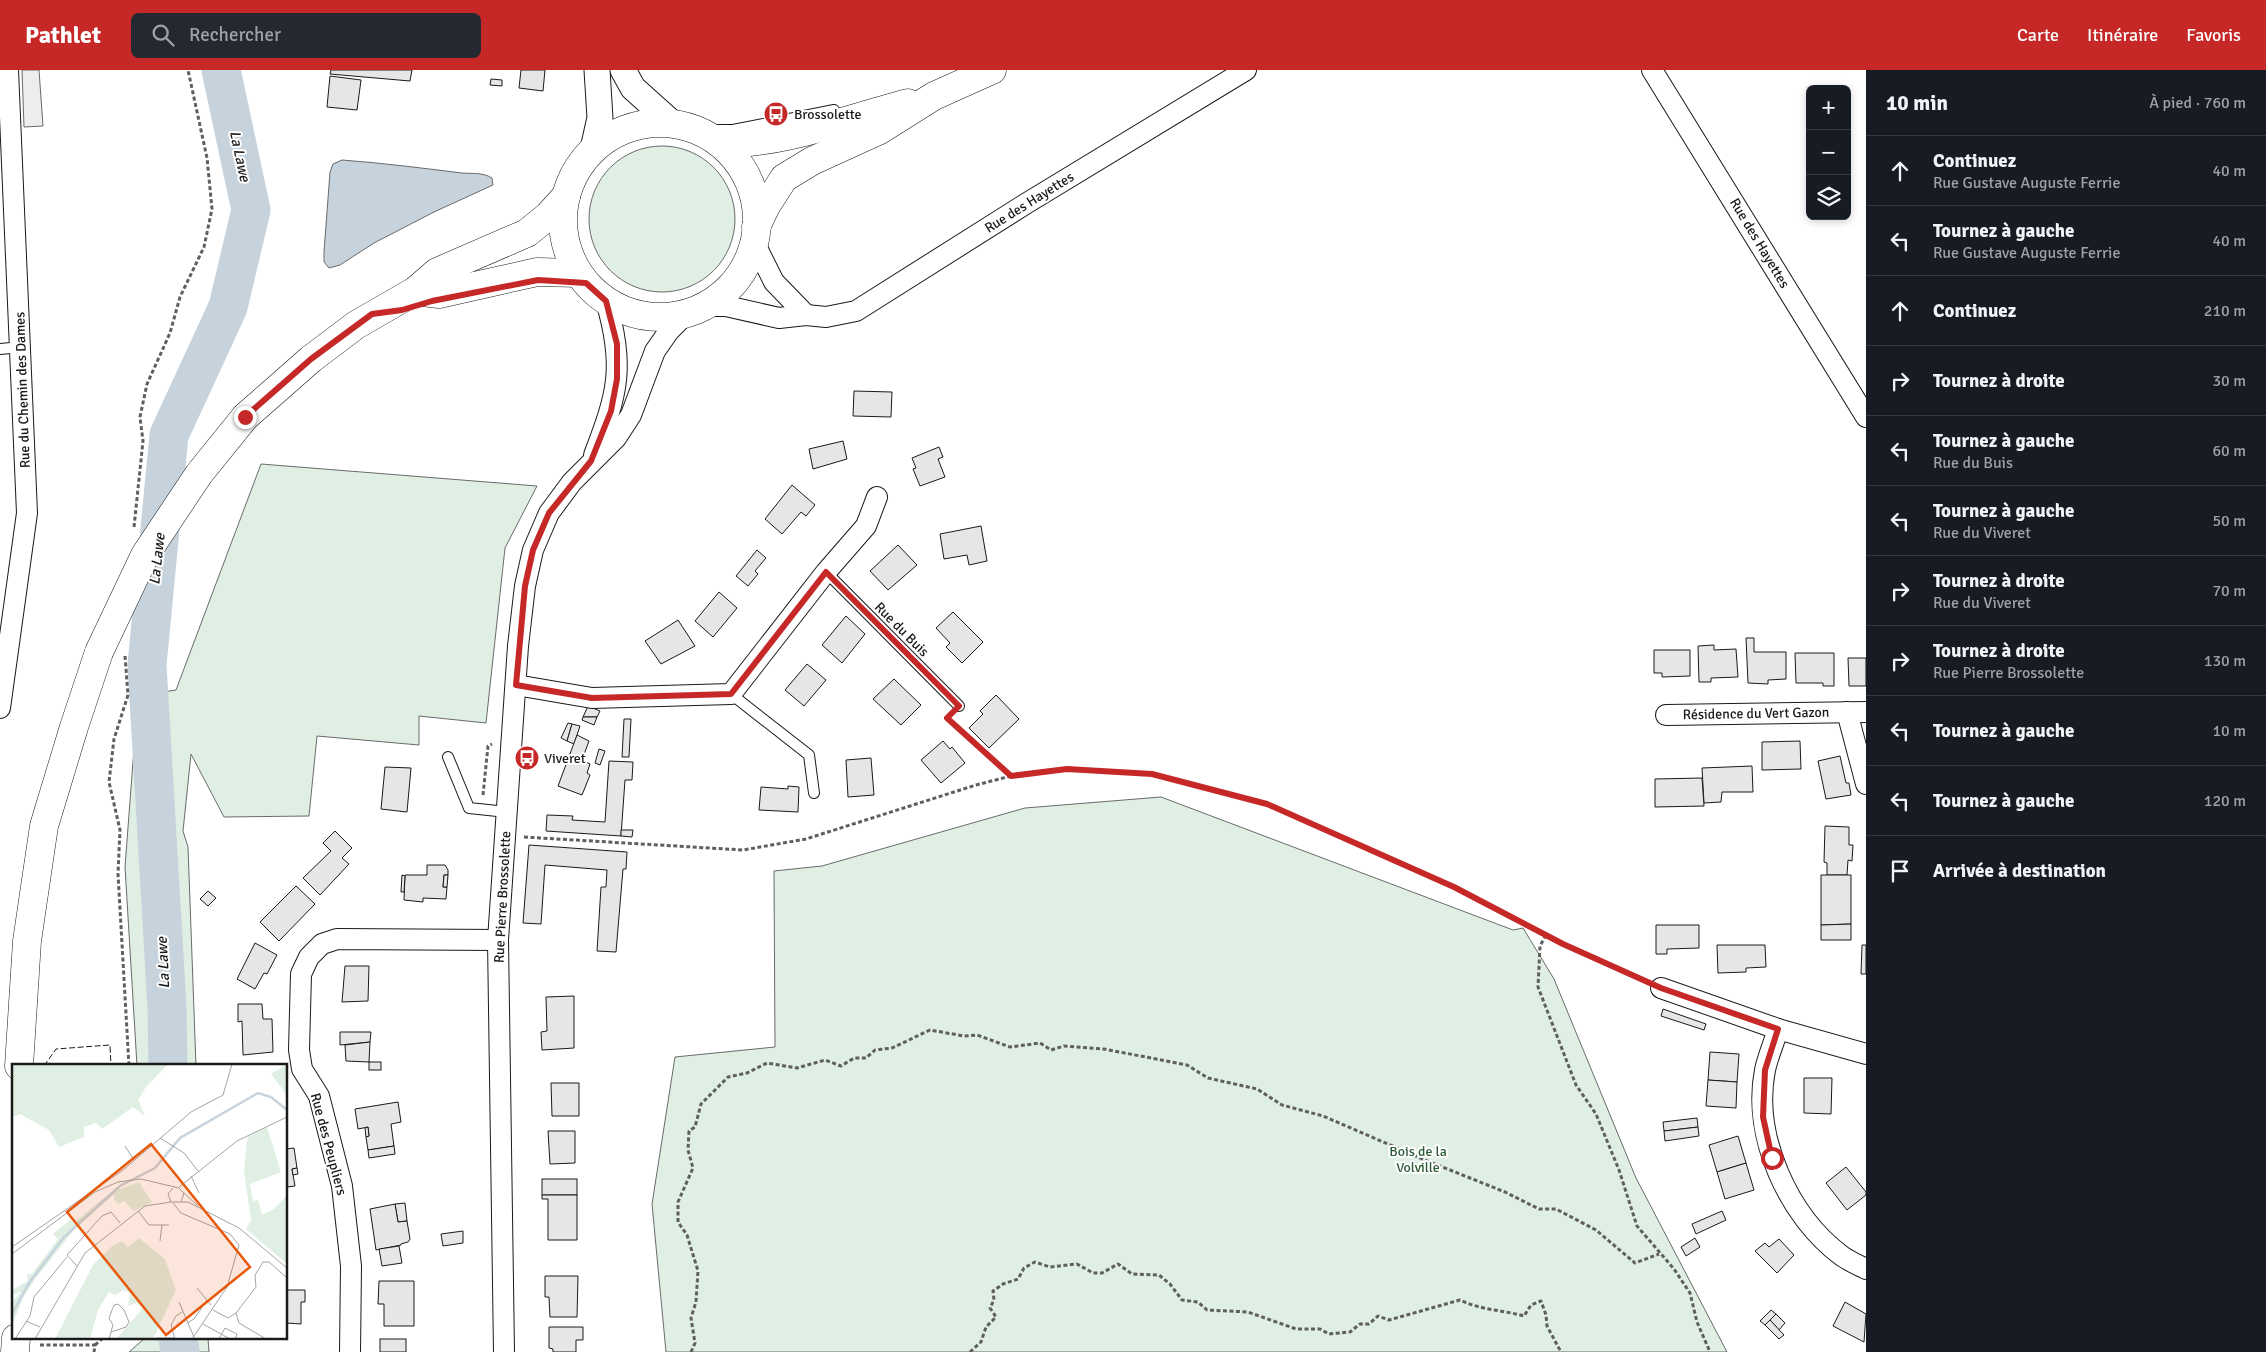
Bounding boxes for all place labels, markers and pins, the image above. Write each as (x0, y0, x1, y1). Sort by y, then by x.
bus stop icon: Brossolette (763, 101, 789, 127)
place label: Brossolette (794, 106, 862, 123)
bus stop icon: Viveret (514, 745, 540, 771)
place label: Viveret (544, 750, 586, 767)

